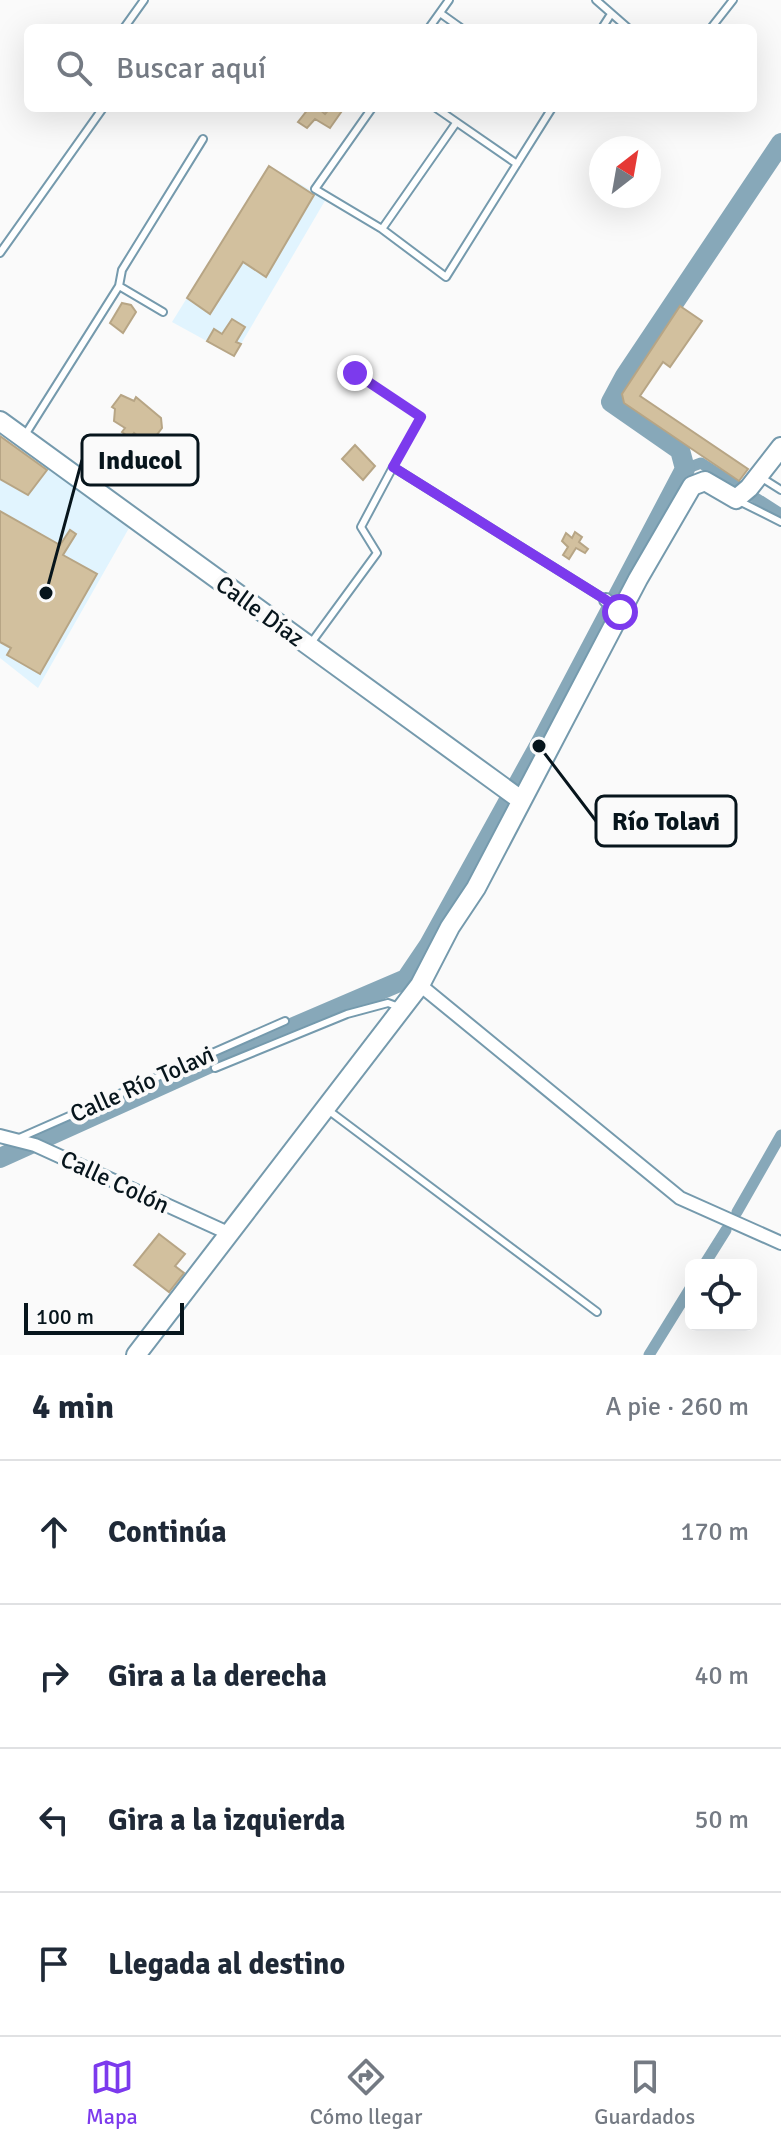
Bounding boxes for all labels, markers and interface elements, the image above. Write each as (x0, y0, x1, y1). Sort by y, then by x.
search box (24, 24, 757, 112)
icon: search (52, 46, 96, 90)
text: Buscar aquí (116, 50, 266, 87)
north arrow (589, 136, 661, 208)
route end (337, 355, 373, 391)
callout: Inducol (82, 435, 198, 485)
text: Inducol (98, 445, 182, 477)
street label: Calle Díaz (210, 569, 310, 653)
route start (602, 594, 638, 630)
callout: Río Tolavi (596, 796, 736, 846)
text: Río Tolavi (612, 806, 720, 838)
street label: Calle Río Tolavi (65, 1039, 219, 1129)
street label: Calle Colón (56, 1144, 174, 1220)
map controls (685, 1259, 757, 1331)
button: locate (685, 1259, 757, 1331)
scale bar (24, 1299, 184, 1335)
text: 100 m (36, 1303, 94, 1330)
text: 4 min (32, 1386, 114, 1428)
text: A pie · 260 m (606, 1391, 749, 1423)
icon: ahead (32, 1510, 76, 1554)
text: Continúa (108, 1514, 227, 1551)
text: 170 m (680, 1516, 749, 1548)
icon: right (32, 1654, 76, 1698)
text: Gira a la derecha (108, 1658, 327, 1695)
text: 40 m (694, 1660, 749, 1692)
icon: left (32, 1798, 76, 1842)
text: Gira a la izquierda (108, 1802, 345, 1839)
text: 50 m (694, 1804, 749, 1836)
icon: arrive (32, 1942, 76, 1986)
text: Llegada al destino (108, 1946, 345, 1983)
tab: Mapa (86, 2055, 138, 2130)
tab: Cómo llegar (310, 2055, 422, 2130)
tab: Guardados (594, 2055, 695, 2130)

